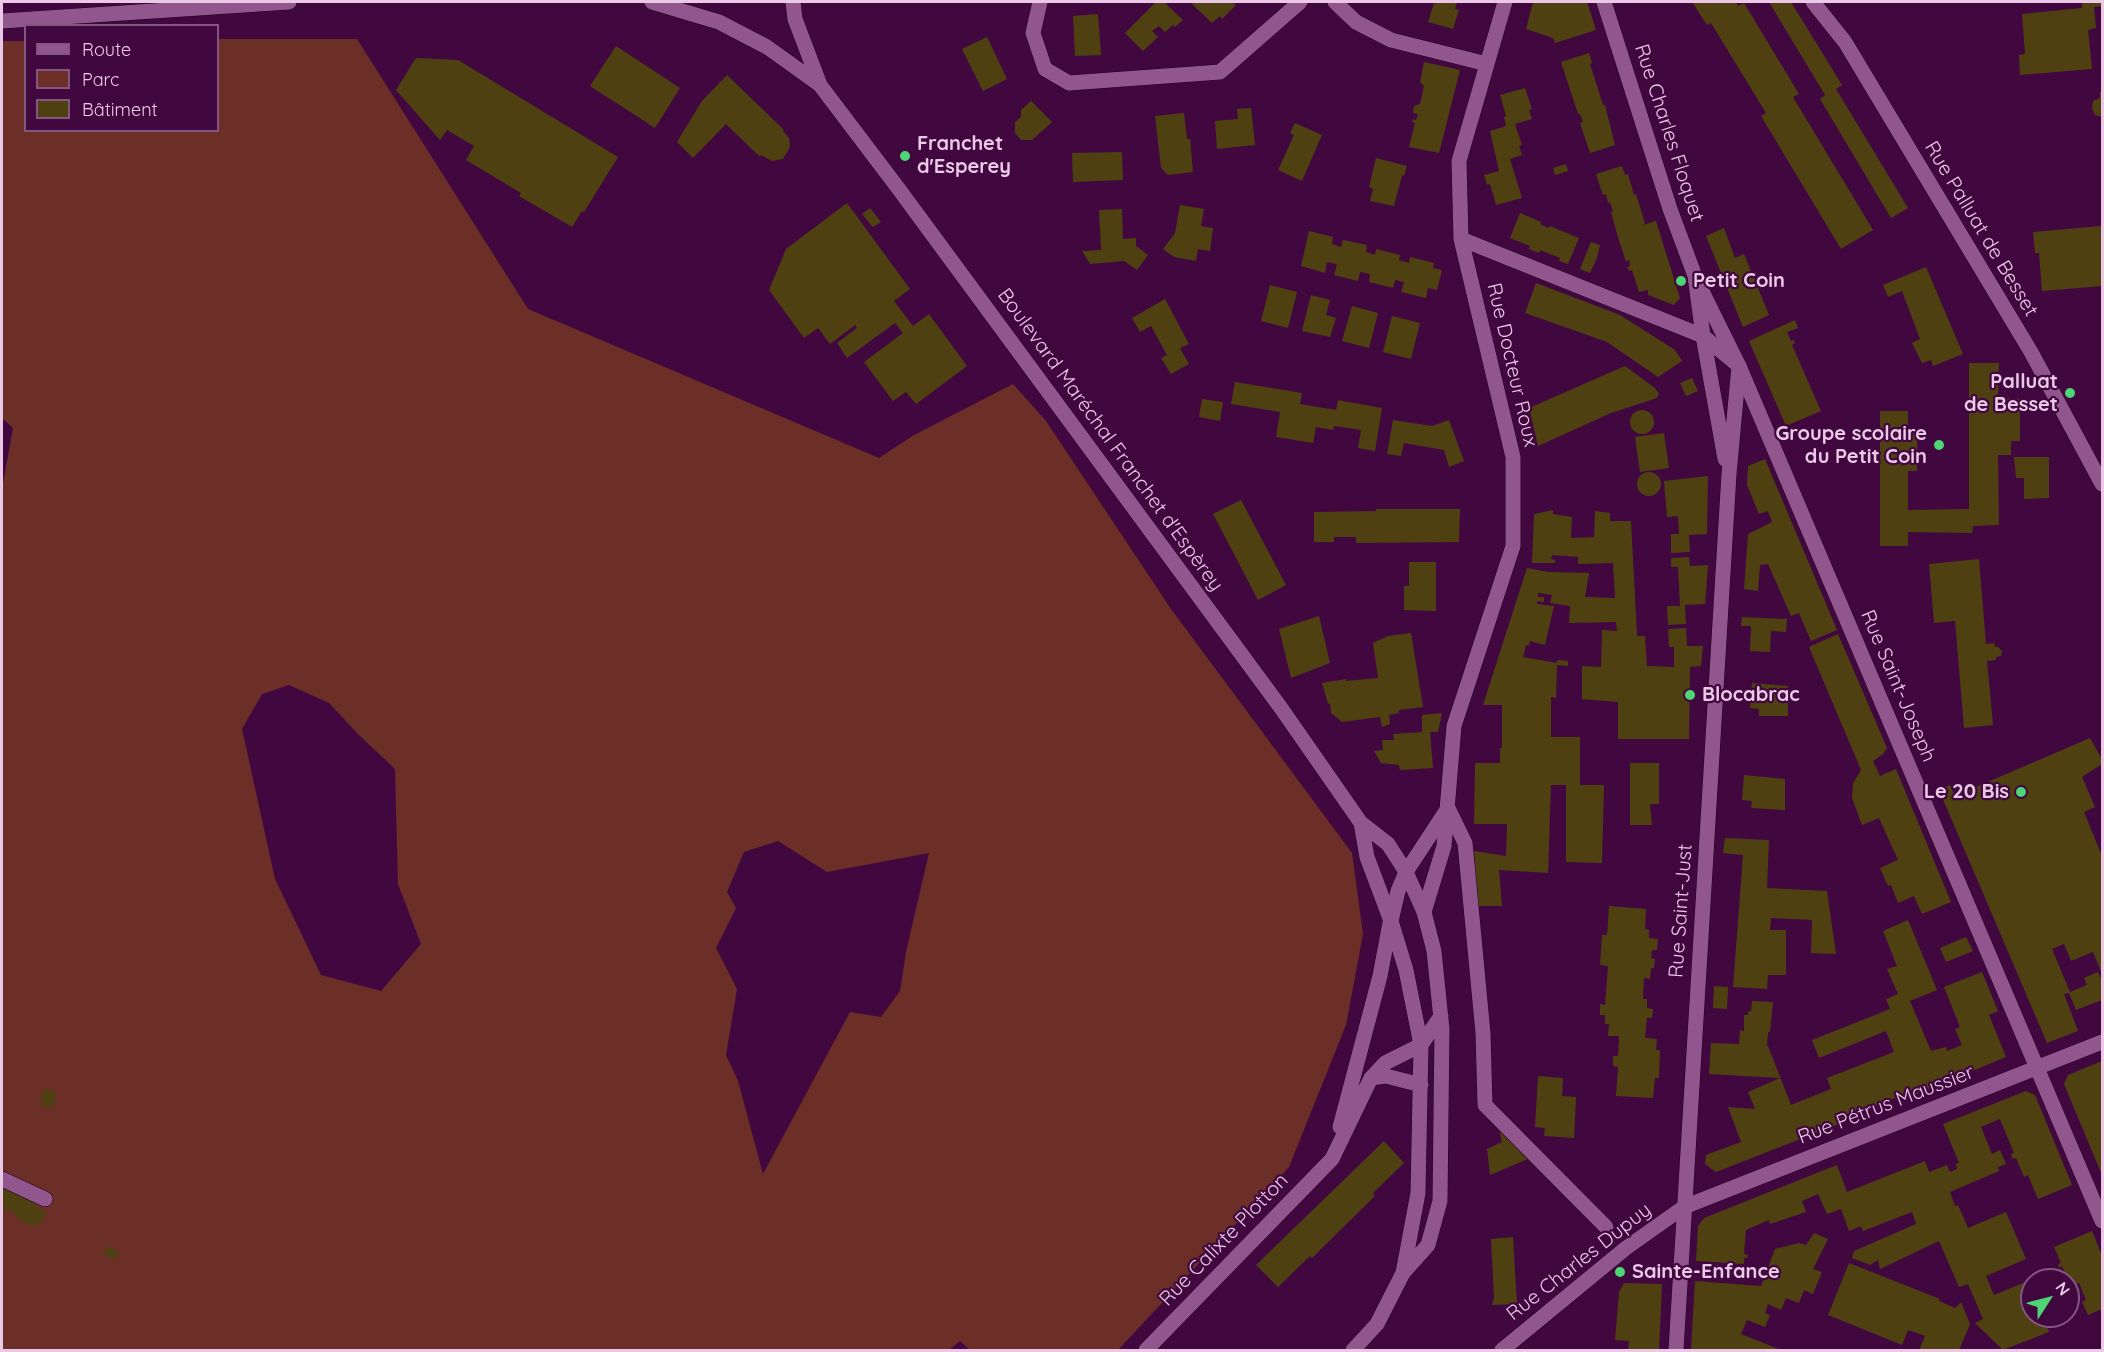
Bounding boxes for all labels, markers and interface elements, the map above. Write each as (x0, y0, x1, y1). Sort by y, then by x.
legend (24, 24, 219, 132)
text: Route (82, 38, 131, 61)
street label: Rue Charles Floquet (1629, 41, 1709, 225)
text: Parc (82, 68, 119, 91)
text: Bâtiment (82, 98, 158, 121)
place label: Franchet d'Esperey (917, 132, 1011, 179)
street label: Rue Palluat de Besset (1919, 137, 2043, 321)
marker: Franchet d'Esperey (898, 149, 912, 163)
place label: Petit Coin (1693, 269, 1785, 293)
marker: Petit Coin (1674, 274, 1688, 288)
street label: Rue Docteur Roux (1481, 281, 1543, 449)
street label: Boulevard Maréchal Franchet d'Espèrey (992, 284, 1228, 596)
place label: Palluat de Besset (1964, 370, 2058, 417)
marker: Palluat de Besset (2063, 386, 2077, 400)
place label: Groupe scolaire du Petit Coin (1775, 422, 1927, 469)
marker: Groupe scolaire du Petit Coin (1932, 438, 1946, 452)
street label: Rue Saint-Joseph (1855, 606, 1941, 766)
place label: Blocabrac (1702, 683, 1800, 707)
marker: Blocabrac (1683, 688, 1697, 702)
place label: Le 20 Bis (1924, 780, 2009, 804)
marker: Le 20 Bis (2014, 785, 2028, 799)
street label: Rue Saint-Just (1664, 843, 1698, 979)
street label: Rue Pétrus Maussier (1794, 1060, 1978, 1150)
street label: Rue Calixte Plotton (1155, 1169, 1293, 1311)
street label: Rue Charles Dupuy (1502, 1198, 1656, 1326)
place label: Sainte-Enfance (1632, 1260, 1780, 1284)
marker: Sainte-Enfance (1613, 1265, 1627, 1279)
north arrow (2020, 1268, 2080, 1328)
text: N (2051, 1278, 2074, 1299)

